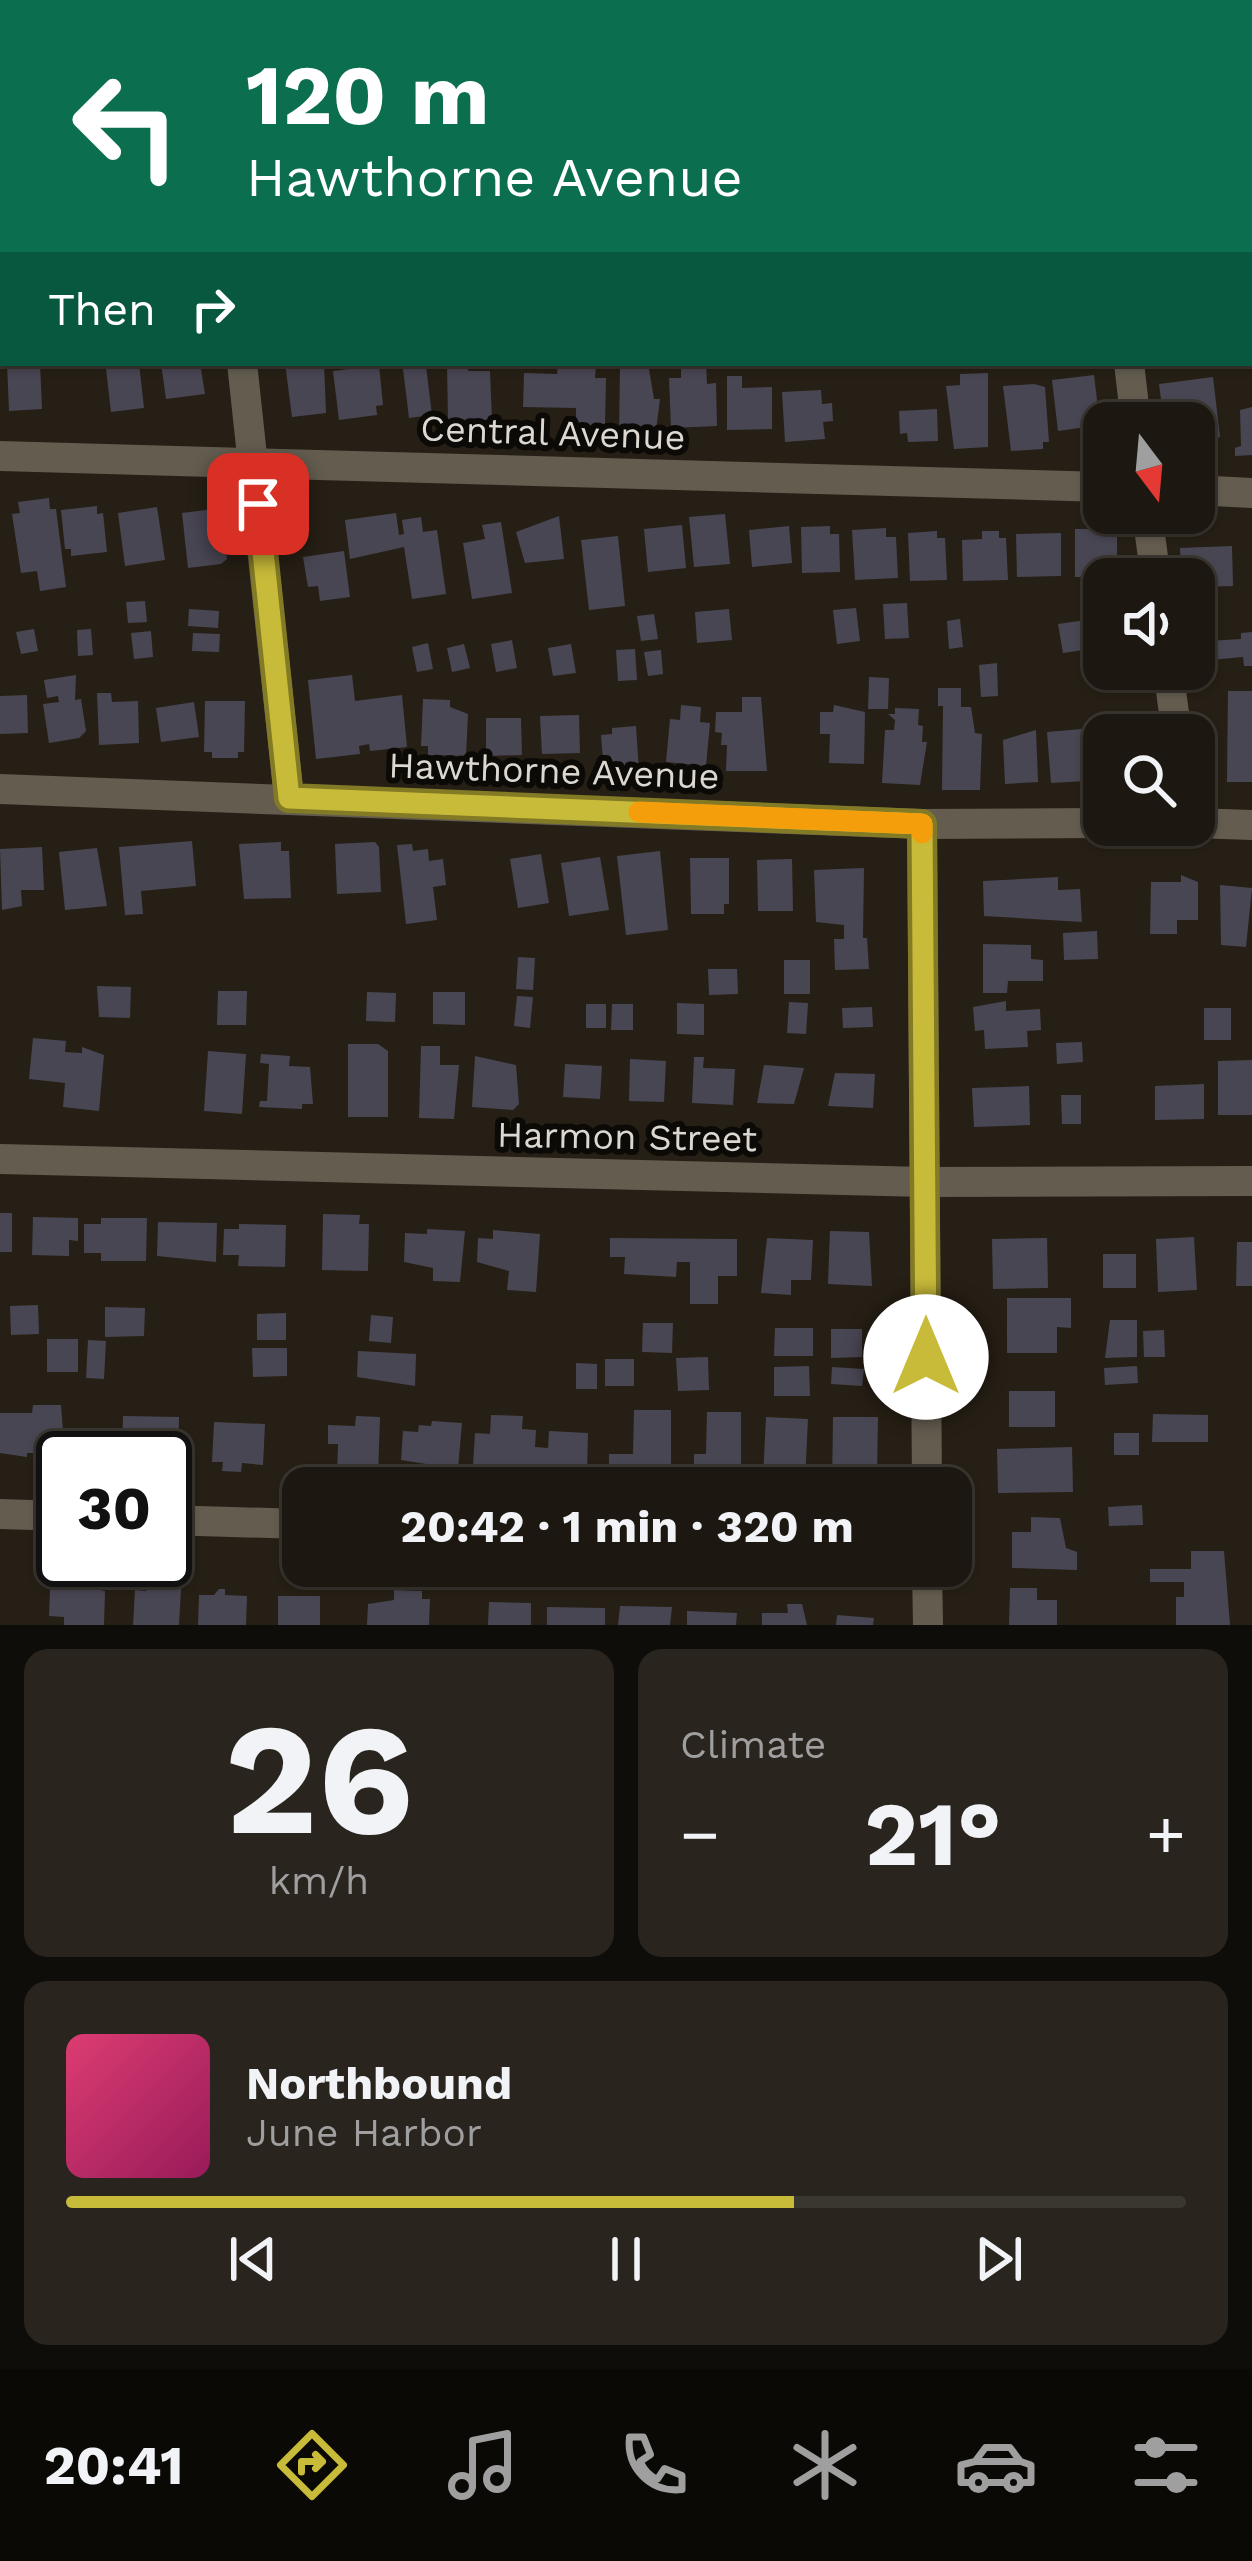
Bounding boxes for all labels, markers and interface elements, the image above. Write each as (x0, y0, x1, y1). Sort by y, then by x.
text: 120 m (246, 46, 489, 144)
icon: left (48, 48, 204, 204)
text: Hawthorne Avenue (246, 146, 743, 209)
icon: right (180, 276, 246, 342)
text: Then (48, 283, 156, 336)
north arrow (1083, 402, 1215, 534)
map controls (1083, 402, 1215, 846)
street label: Central Avenue (420, 407, 686, 459)
pin (207, 453, 309, 555)
icon: arrive (225, 471, 291, 537)
button: sound (1083, 558, 1215, 690)
button: search (1083, 714, 1215, 846)
street label: Hawthorne Avenue (388, 744, 720, 798)
street label: Harmon Street (497, 1114, 757, 1160)
position arrow (863, 1294, 989, 1420)
speed limit sign: 30 (36, 1431, 192, 1587)
text: 20:42 · 1 min · 320 m (400, 1500, 854, 1553)
text: 26 (224, 1688, 414, 1871)
text: Climate (680, 1722, 826, 1767)
text: 21° (865, 1781, 1001, 1887)
text: − (680, 1796, 720, 1873)
text: + (1146, 1796, 1186, 1873)
text: km/h (269, 1858, 369, 1903)
text: Northbound (246, 2057, 512, 2110)
text: June Harbor (246, 2110, 482, 2155)
icon: previous (220, 2226, 286, 2292)
icon: pause (593, 2226, 659, 2292)
icon: next (966, 2226, 1032, 2292)
icon: directions (270, 2423, 354, 2507)
icon: music (441, 2423, 525, 2507)
icon: phone (612, 2423, 696, 2507)
icon: climate (783, 2423, 867, 2507)
icon: car (954, 2423, 1038, 2507)
icon: filters (1124, 2423, 1208, 2507)
text: 20:41 (43, 2434, 184, 2497)

